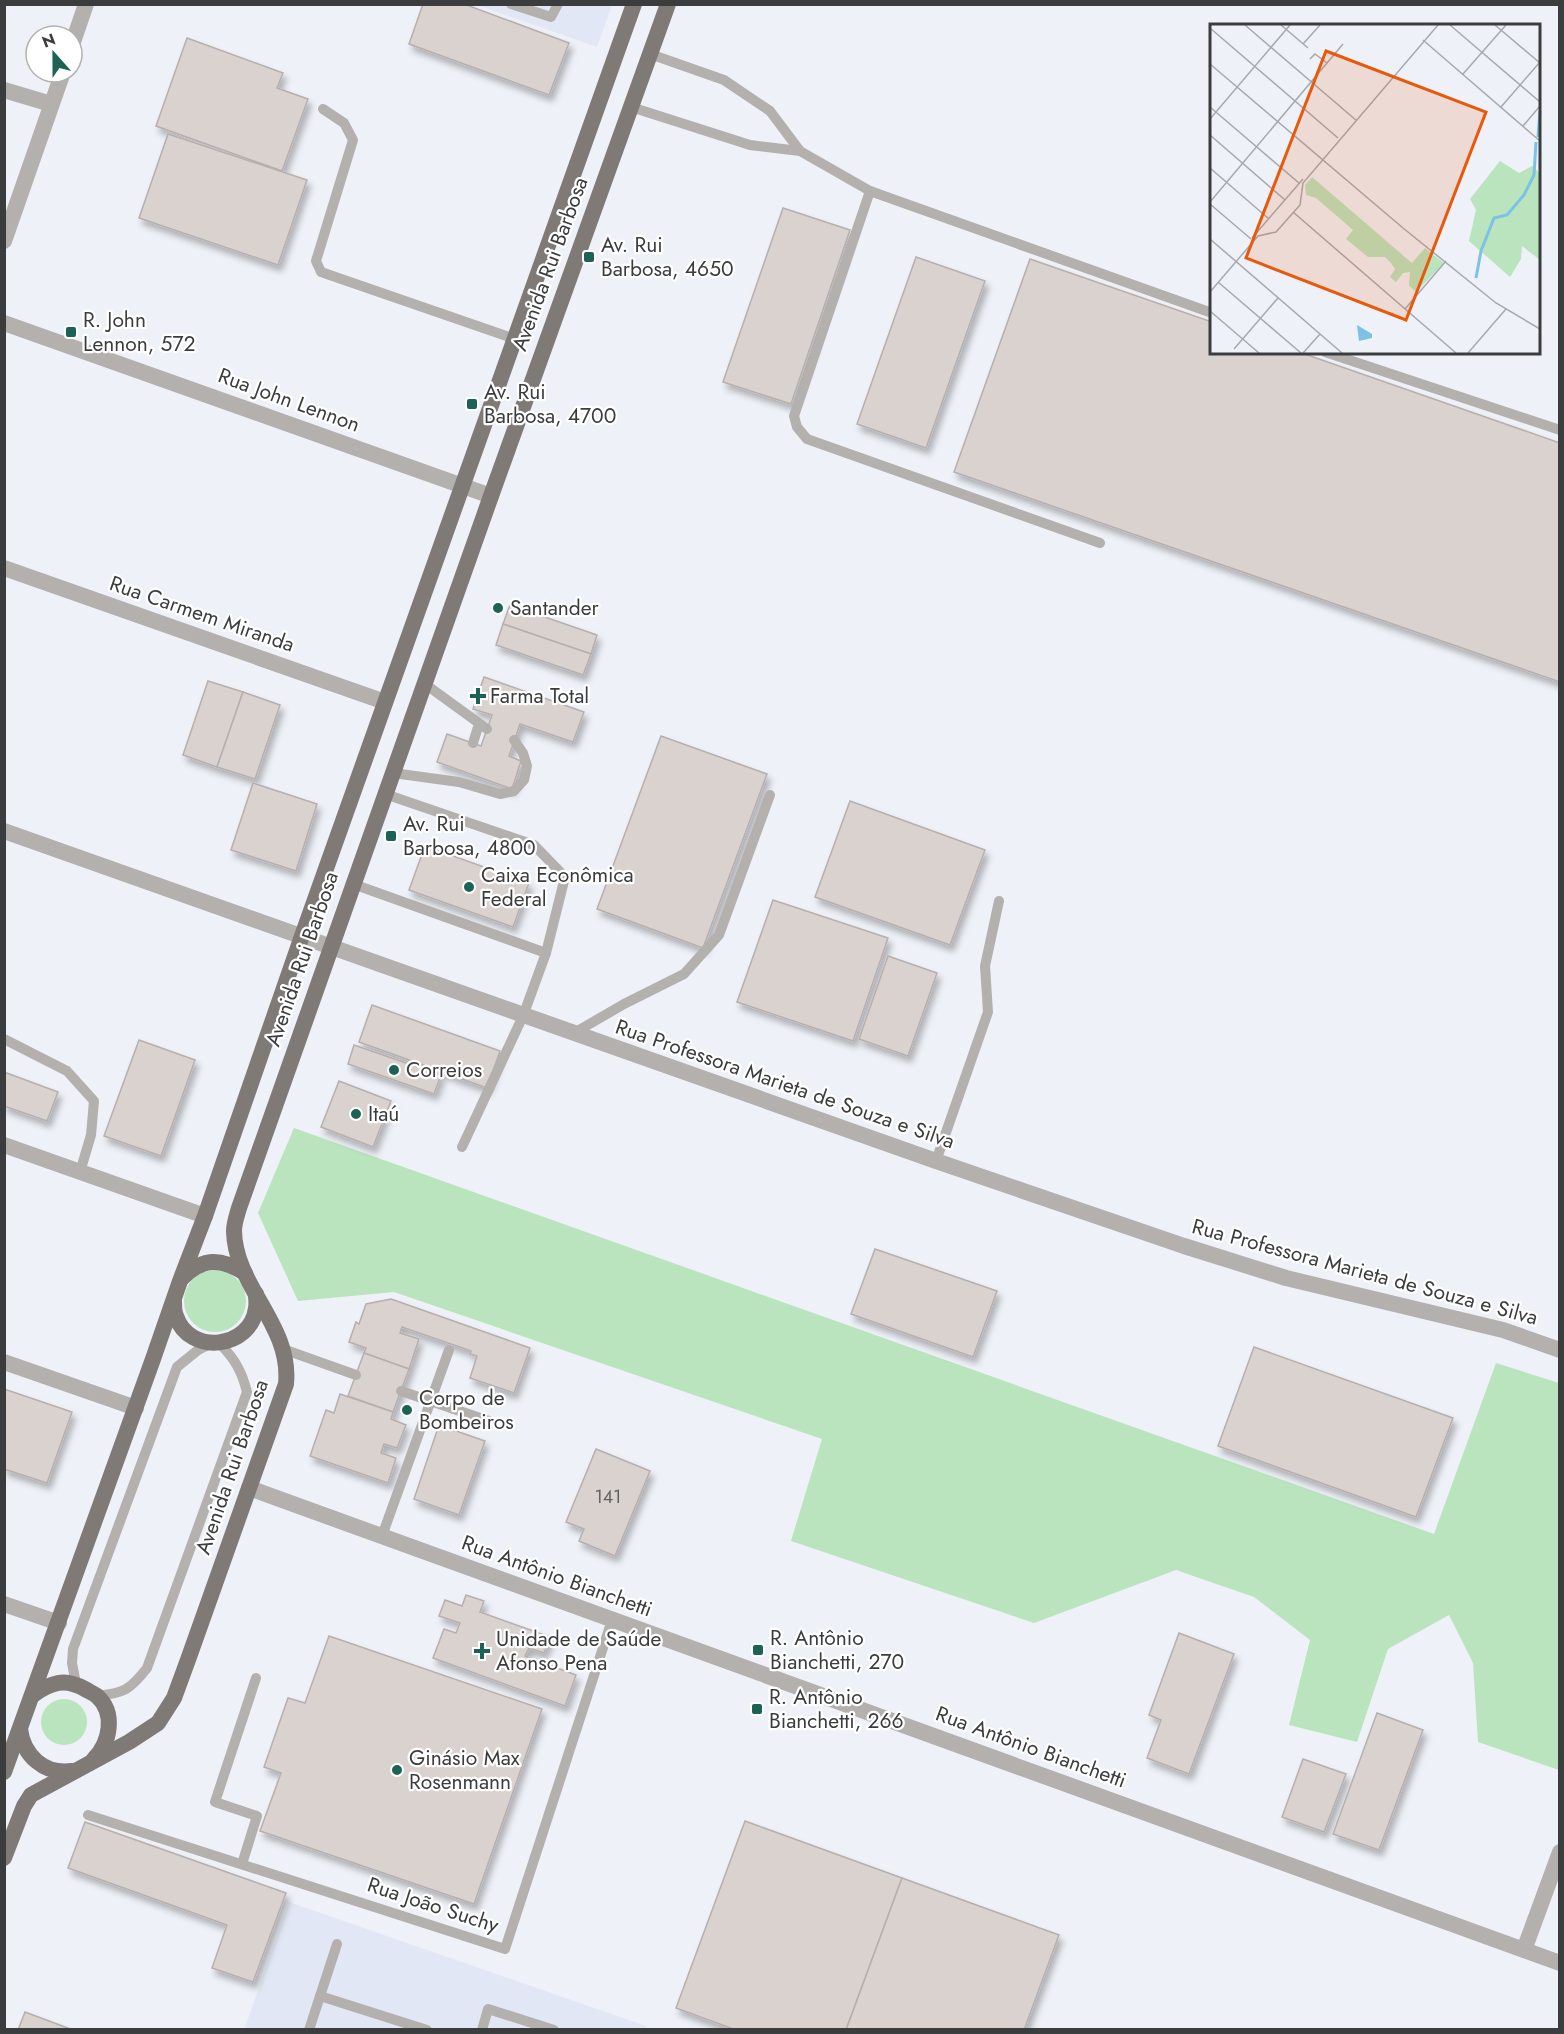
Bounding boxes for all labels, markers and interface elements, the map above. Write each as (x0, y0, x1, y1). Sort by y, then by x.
north arrow (24, 24, 84, 84)
inset map (1210, 24, 1540, 354)
text: N (39, 27, 59, 53)
street label: Avenida Rui Barbosa (505, 173, 595, 355)
place label: Av. Rui Barbosa, 4650 (601, 230, 734, 284)
marker: Av. Rui Barbosa, 4650 (582, 250, 596, 264)
place label: R. John Lennon, 572 (83, 305, 195, 359)
marker: R. John Lennon, 572 (64, 325, 78, 339)
street label: Rua John Lennon (214, 360, 364, 440)
place label: Av. Rui Barbosa, 4700 (484, 377, 616, 431)
marker: Av. Rui Barbosa, 4700 (465, 397, 479, 411)
street label: Rua Carmem Miranda (106, 568, 298, 660)
place label: Santander (510, 593, 600, 623)
marker: Santander (491, 601, 505, 615)
place label: Farma Total (490, 681, 589, 711)
marker: Farma Total (471, 689, 485, 703)
place label: Av. Rui Barbosa, 4800 (403, 809, 536, 863)
marker: Av. Rui Barbosa, 4800 (384, 829, 398, 843)
place label: Caixa Econômica Federal (481, 860, 634, 914)
street label: Avenida Rui Barbosa (258, 868, 346, 1050)
marker: Caixa Econômica Federal (462, 880, 476, 894)
street label: Rua Professora Marieta de Souza e Silva (611, 1012, 959, 1156)
place label: Correios (406, 1055, 482, 1085)
marker: Correios (387, 1063, 401, 1077)
place label: Itaú (368, 1099, 399, 1129)
marker: Itaú (349, 1107, 363, 1121)
street label: Rua Professora Marieta de Souza e Silva (1189, 1211, 1541, 1333)
street label: Avenida Rui Barbosa (188, 1376, 276, 1558)
place label: Corpo de Bombeiros (419, 1383, 514, 1437)
marker: Corpo de Bombeiros (400, 1403, 414, 1417)
house number: 141 (595, 1484, 621, 1510)
street label: Rua Antônio Bianchetti (458, 1528, 656, 1624)
place label: R. Antônio Bianchetti, 270 (770, 1623, 904, 1677)
place label: Unidade de Saúde Afonso Pena (496, 1624, 661, 1678)
marker: Unidade de Saúde Afonso Pena (473, 1642, 491, 1660)
marker: R. Antônio Bianchetti, 270 (751, 1643, 765, 1657)
place label: R. Antônio Bianchetti, 266 (769, 1682, 904, 1736)
street label: Rua Antônio Bianchetti (932, 1699, 1130, 1795)
marker: R. Antônio Bianchetti, 266 (750, 1702, 764, 1716)
place label: Ginásio Max Rosenmann (409, 1743, 520, 1797)
marker: Ginásio Max Rosenmann (390, 1763, 404, 1777)
street label: Rua João Suchy (364, 1870, 503, 1941)

